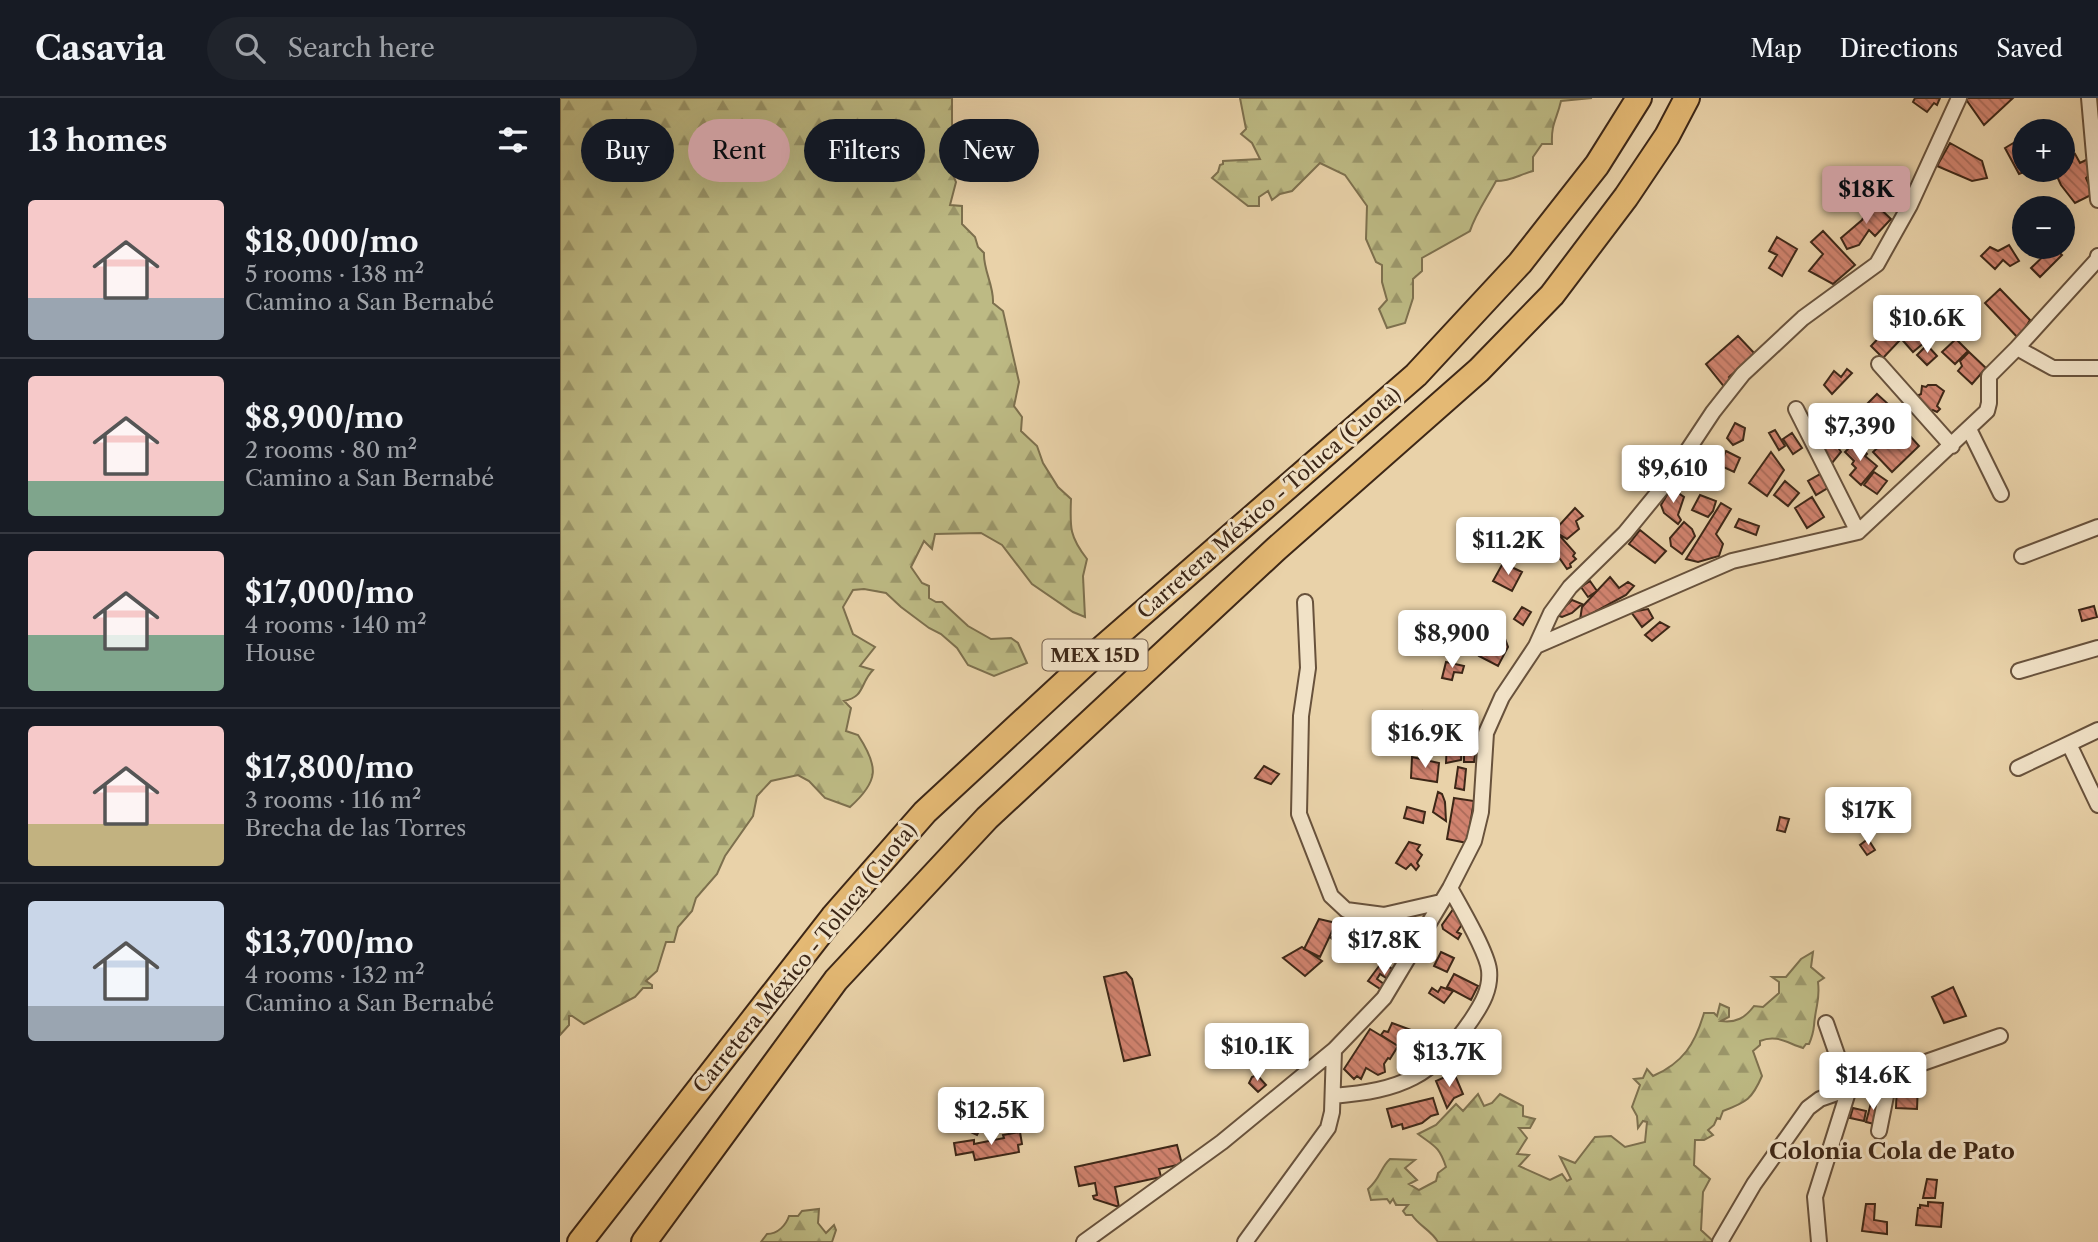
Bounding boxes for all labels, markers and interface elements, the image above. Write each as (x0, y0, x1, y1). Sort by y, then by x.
search box (207, 17, 697, 80)
text: Casavia (35, 28, 165, 69)
icon: search (231, 29, 269, 67)
text: Search here (287, 32, 435, 64)
text: Map (1750, 34, 1802, 63)
text: Directions (1840, 34, 1958, 63)
text: Saved (1996, 34, 2063, 63)
chip: Buy (581, 119, 674, 182)
chip: Rent (688, 119, 790, 182)
chip: Filters (804, 119, 925, 182)
chip: New (939, 119, 1039, 182)
map controls (2012, 119, 2075, 259)
button: + (2012, 119, 2075, 182)
icon: filters (494, 121, 532, 159)
text: 13 homes (28, 122, 167, 159)
pin: $18K (1825, 166, 1907, 226)
text: $18K (1838, 175, 1894, 203)
button: − (2012, 196, 2075, 259)
text: $18,000/mo (245, 223, 419, 260)
icon: home (84, 228, 168, 312)
text: 5 rooms · 138 m² (245, 260, 424, 288)
text: Camino a San Bernabé (245, 288, 494, 316)
pin: $10.6K (1870, 296, 1984, 355)
text: $10.6K (1889, 304, 1965, 332)
street label: Carretera México - Toluca (Cuota) (1132, 381, 1406, 624)
text: $8,900/mo (245, 399, 404, 436)
icon: home (84, 404, 168, 488)
pin: $7,390 (1803, 404, 1917, 463)
text: $7,390 (1824, 412, 1896, 440)
text: 2 rooms · 80 m² (245, 436, 417, 464)
pin: $9,610 (1616, 446, 1730, 505)
text: $9,610 (1638, 454, 1708, 482)
text: Camino a San Bernabé (245, 464, 494, 492)
pin: $11.2K (1451, 518, 1565, 577)
text: $11.2K (1472, 526, 1544, 554)
text: $17,000/mo (245, 574, 414, 611)
icon: home (84, 579, 168, 663)
pin: $8,900 (1395, 610, 1509, 670)
text: 4 rooms · 140 m² (245, 611, 427, 639)
text: $8,900 (1414, 619, 1490, 647)
text: House (245, 639, 315, 667)
road number: MEX 15D (1042, 640, 1148, 670)
pin: $16.9K (1368, 710, 1482, 770)
text: $16.9K (1388, 719, 1462, 747)
text: $17,800/mo (245, 749, 414, 786)
icon: home (84, 754, 168, 838)
text: 3 rooms · 116 m² (245, 786, 421, 814)
pin: $17K (1827, 788, 1909, 847)
text: $17K (1841, 796, 1895, 824)
text: Brecha de las Torres (245, 814, 466, 842)
street label: Carretera México - Toluca (Cuota) (688, 817, 922, 1098)
pin: $17.8K (1327, 918, 1441, 977)
text: $13,700/mo (245, 924, 414, 961)
text: $17.8K (1348, 926, 1420, 954)
icon: home (84, 929, 168, 1013)
text: 4 rooms · 132 m² (245, 961, 425, 989)
text: Camino a San Bernabé (245, 989, 494, 1017)
pin: $10.1K (1200, 1024, 1314, 1083)
pin: $13.7K (1392, 1030, 1506, 1089)
text: $10.1K (1221, 1032, 1293, 1060)
text: $13.7K (1413, 1038, 1485, 1066)
pin: $14.6K (1816, 1052, 1930, 1112)
text: $14.6K (1835, 1061, 1911, 1089)
pin: $12.5K (934, 1088, 1048, 1147)
text: $12.5K (954, 1096, 1028, 1124)
district label: Colonia Cola de Pato (1769, 1137, 2015, 1165)

